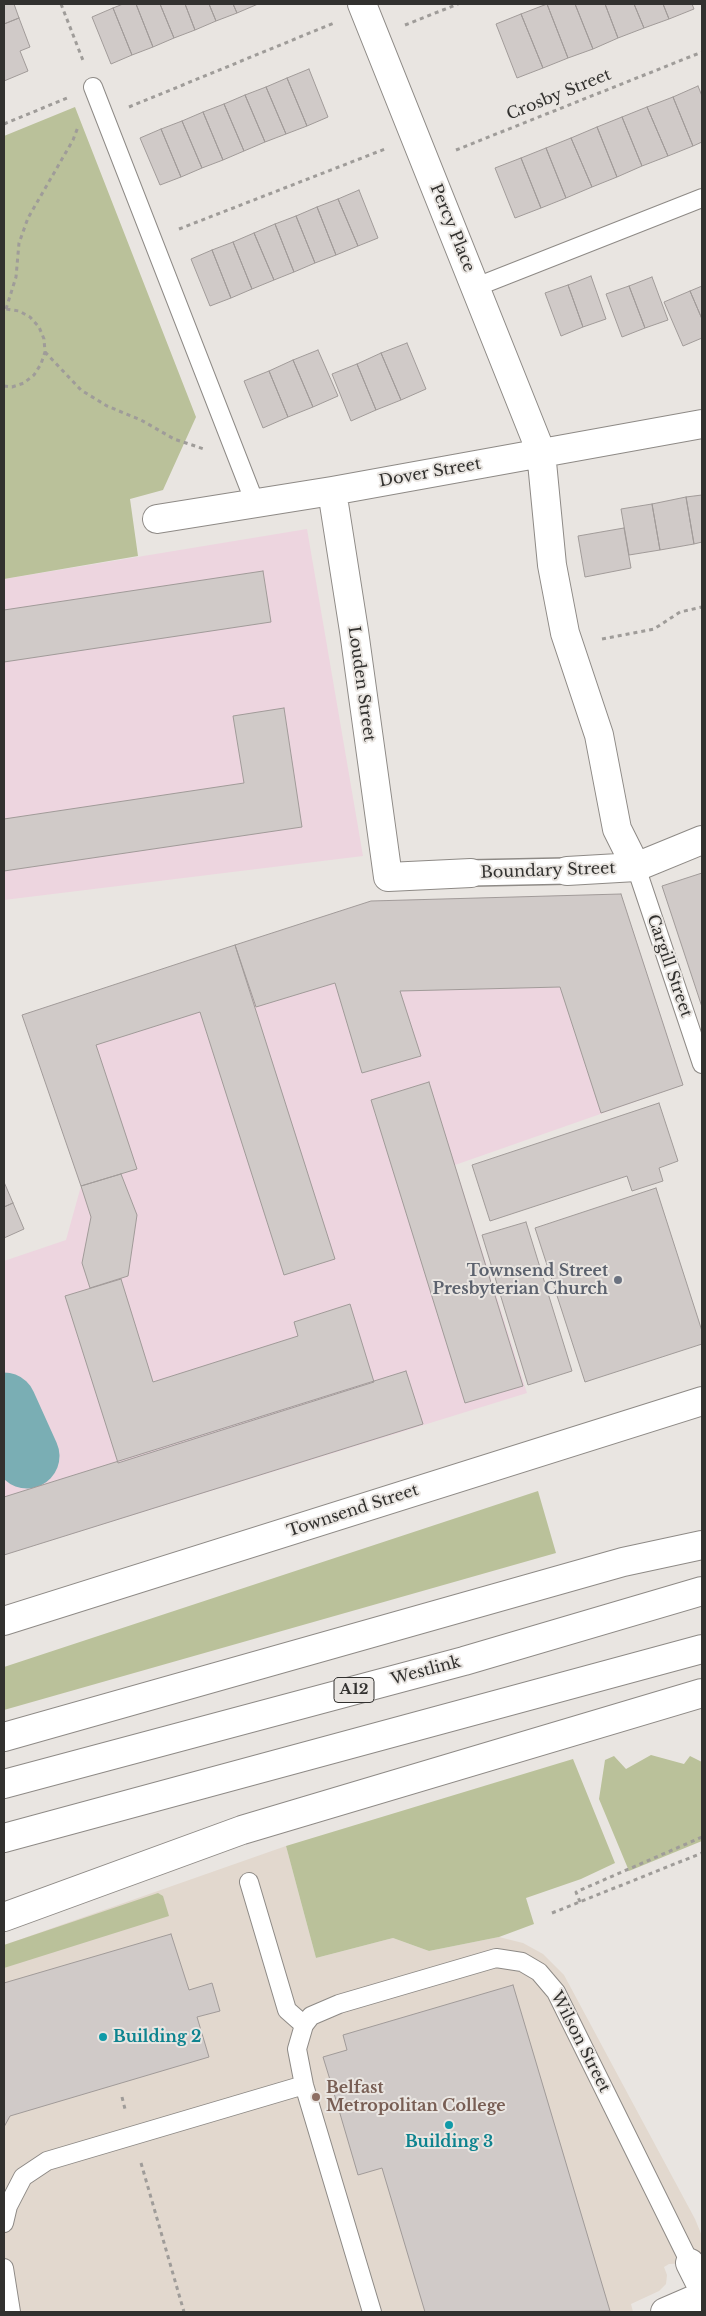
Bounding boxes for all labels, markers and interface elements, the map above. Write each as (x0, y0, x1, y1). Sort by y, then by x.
street label: Crosby Street (504, 65, 614, 125)
street label: Percy Place (426, 181, 478, 275)
street label: Dover Street (378, 455, 482, 491)
street label: Louden Street (343, 625, 379, 743)
street label: Boundary Street (480, 859, 616, 883)
street label: Cargill Street (642, 912, 696, 1020)
place label: Townsend Street Presbyterian Church (433, 1261, 608, 1299)
marker: Townsend Street Presbyterian Church (612, 1274, 624, 1286)
street label: Townsend Street (285, 1481, 421, 1541)
street label: Westlink (389, 1652, 463, 1690)
road number: A12 (334, 1678, 374, 1702)
street label: Wilson Street (546, 1988, 614, 2096)
place label: Building 2 (113, 2027, 201, 2047)
marker: Building 2 (97, 2031, 109, 2043)
place label: Belfast Metropolitan College (326, 2078, 506, 2116)
marker: Belfast Metropolitan College (310, 2091, 322, 2103)
marker: Building 3 (443, 2119, 455, 2131)
place label: Building 3 (405, 2132, 493, 2152)

